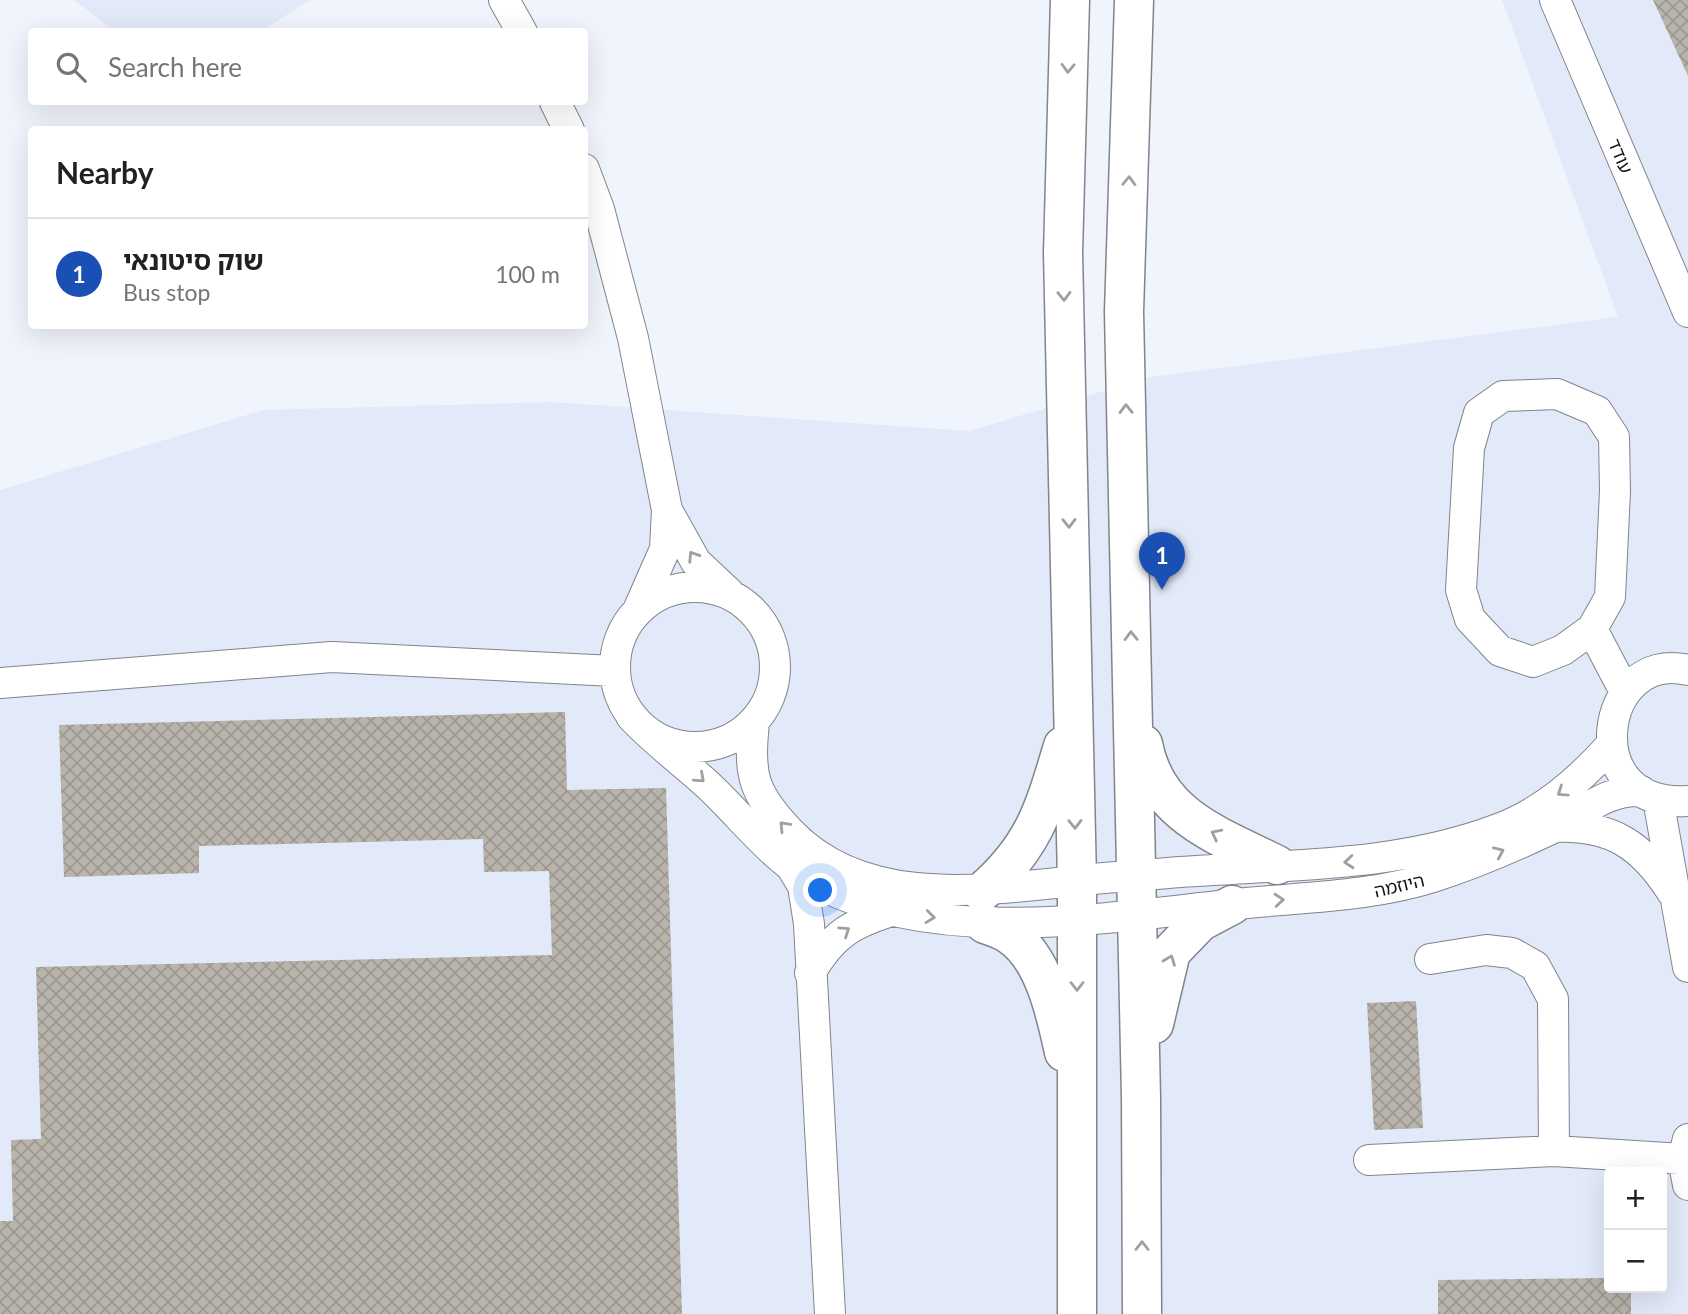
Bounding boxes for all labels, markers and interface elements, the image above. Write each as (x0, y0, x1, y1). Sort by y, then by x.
search box (28, 28, 588, 105)
icon: search (52, 48, 90, 86)
text: Search here (108, 51, 242, 83)
one-way arrow (1060, 63, 1076, 74)
street label: עודד (1604, 135, 1638, 177)
text: Nearby (56, 154, 154, 190)
one-way arrow (1121, 175, 1136, 186)
text: שוק סיטונאי (123, 244, 264, 276)
text: 1 (72, 260, 86, 288)
text: 100 m (495, 260, 560, 288)
text: Bus stop (123, 278, 210, 306)
one-way arrow (1056, 290, 1071, 301)
one-way arrow (1119, 403, 1134, 414)
one-way arrow (1061, 518, 1076, 529)
pin: 1 (1139, 532, 1185, 590)
one-way arrow (689, 551, 702, 564)
one-way arrow (1123, 630, 1139, 641)
one-way arrow (692, 770, 705, 782)
one-way arrow (1557, 784, 1570, 796)
one-way arrow (1068, 819, 1083, 830)
one-way arrow (780, 821, 793, 834)
one-way arrow (1211, 828, 1223, 842)
one-way arrow (1492, 846, 1504, 860)
one-way arrow (1343, 854, 1354, 869)
street label: היוזמה (1372, 869, 1426, 901)
your location (803, 873, 837, 907)
one-way arrow (1274, 893, 1285, 908)
one-way arrow (924, 910, 936, 925)
one-way arrow (837, 927, 850, 940)
one-way arrow (1162, 954, 1176, 967)
one-way arrow (1069, 982, 1085, 992)
map controls (1604, 1167, 1667, 1293)
button: + (1604, 1167, 1667, 1230)
button: − (1604, 1230, 1667, 1293)
one-way arrow (1134, 1240, 1149, 1251)

